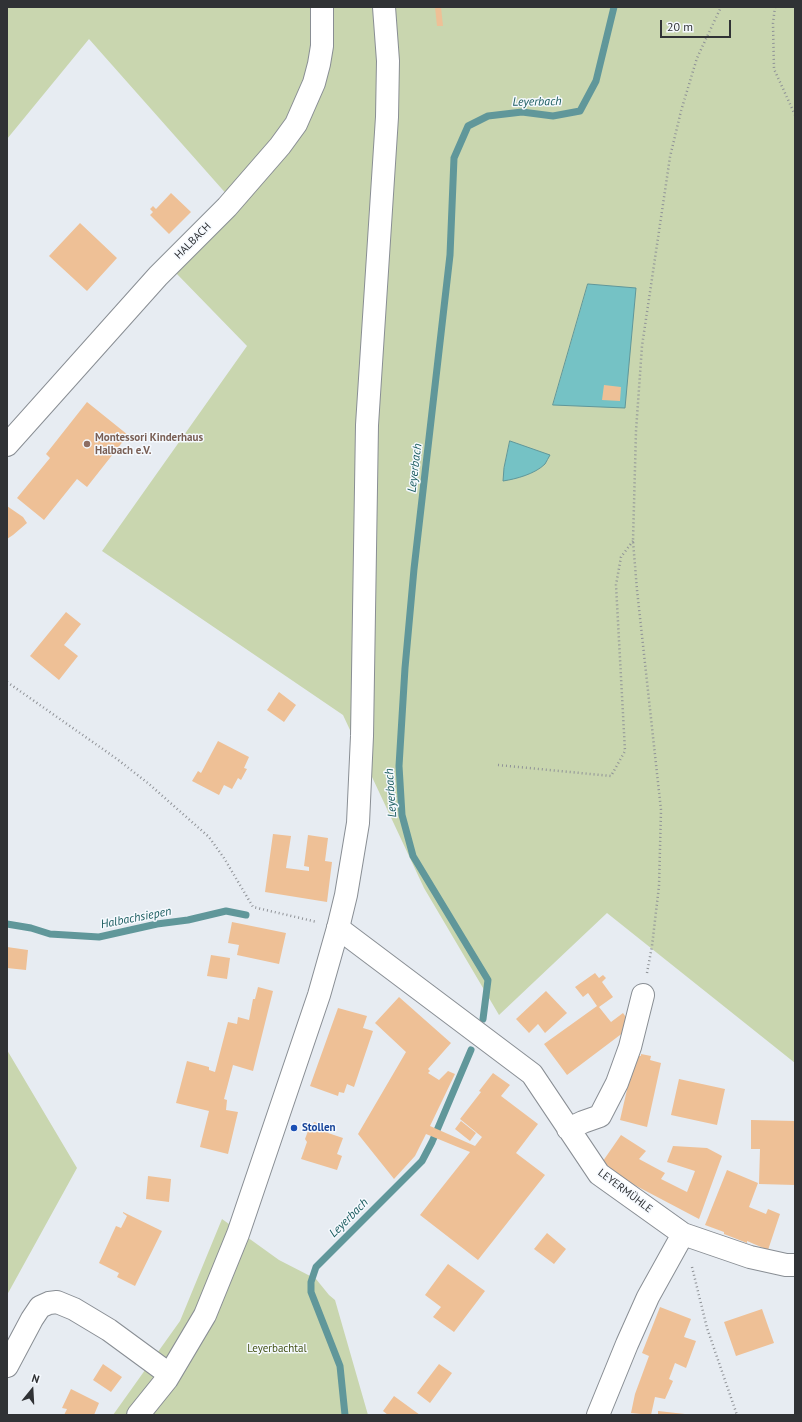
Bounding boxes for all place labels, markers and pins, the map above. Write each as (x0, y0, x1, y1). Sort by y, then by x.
place label: Montessori Kinderhaus Halbach e.V. (95, 431, 203, 457)
marker: Montessori Kinderhaus Halbach e.V. (82, 439, 92, 449)
place label: Stollen (302, 1121, 336, 1135)
marker: Stollen (289, 1123, 299, 1133)

